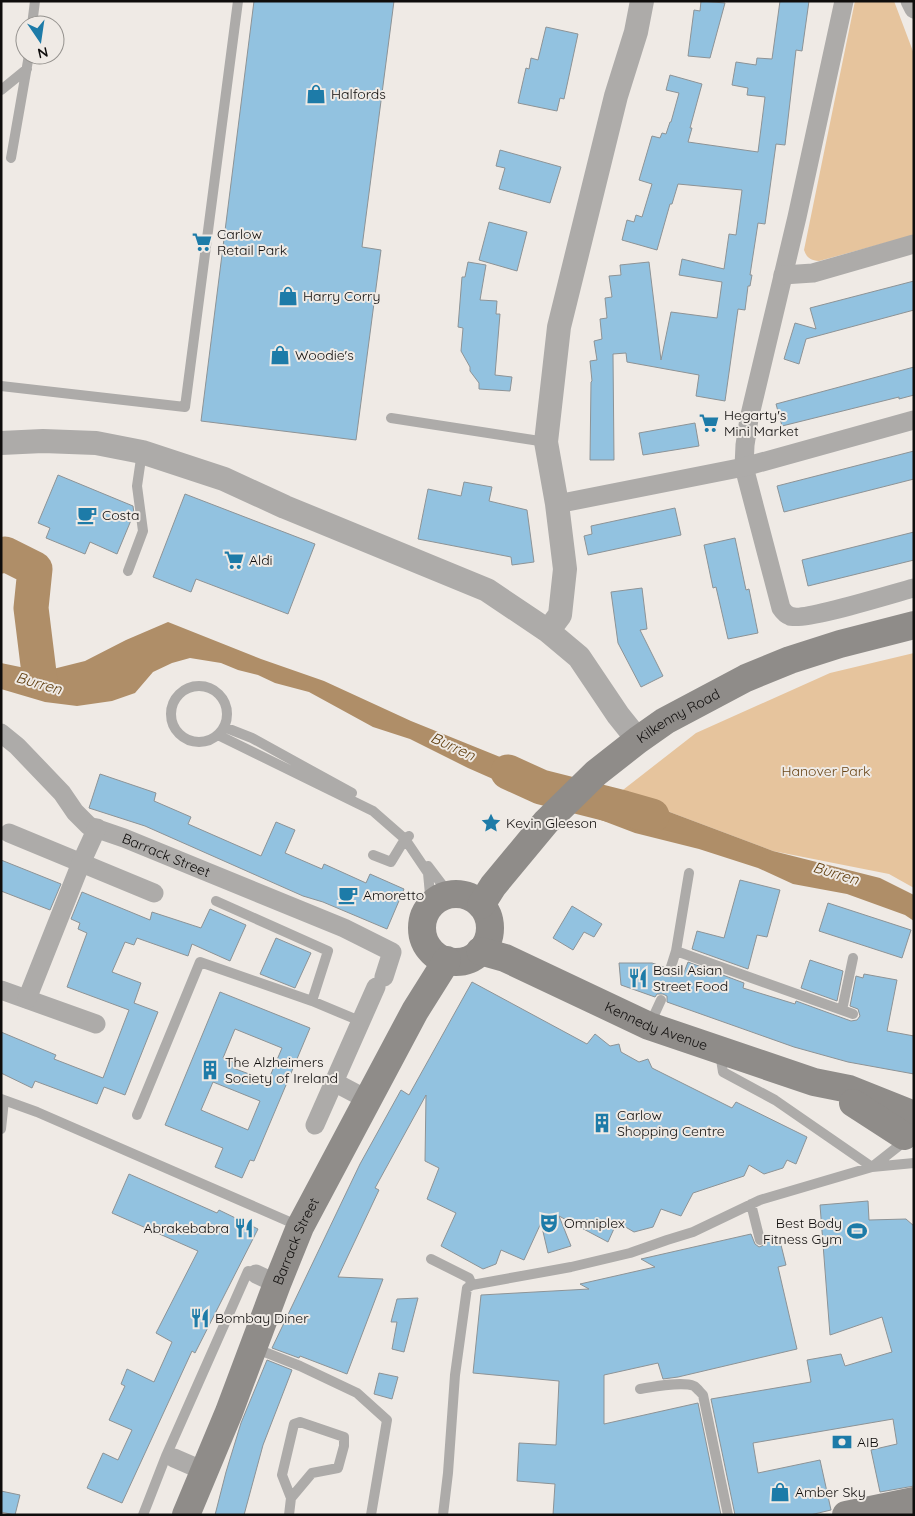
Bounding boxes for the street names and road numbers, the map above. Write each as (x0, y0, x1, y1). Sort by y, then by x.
street label: Kilkenny Road (633, 685, 723, 747)
street label: Barrack Street (119, 829, 213, 881)
street label: Kennedy Avenue (602, 997, 710, 1054)
street label: Barrack Street (269, 1194, 323, 1287)

